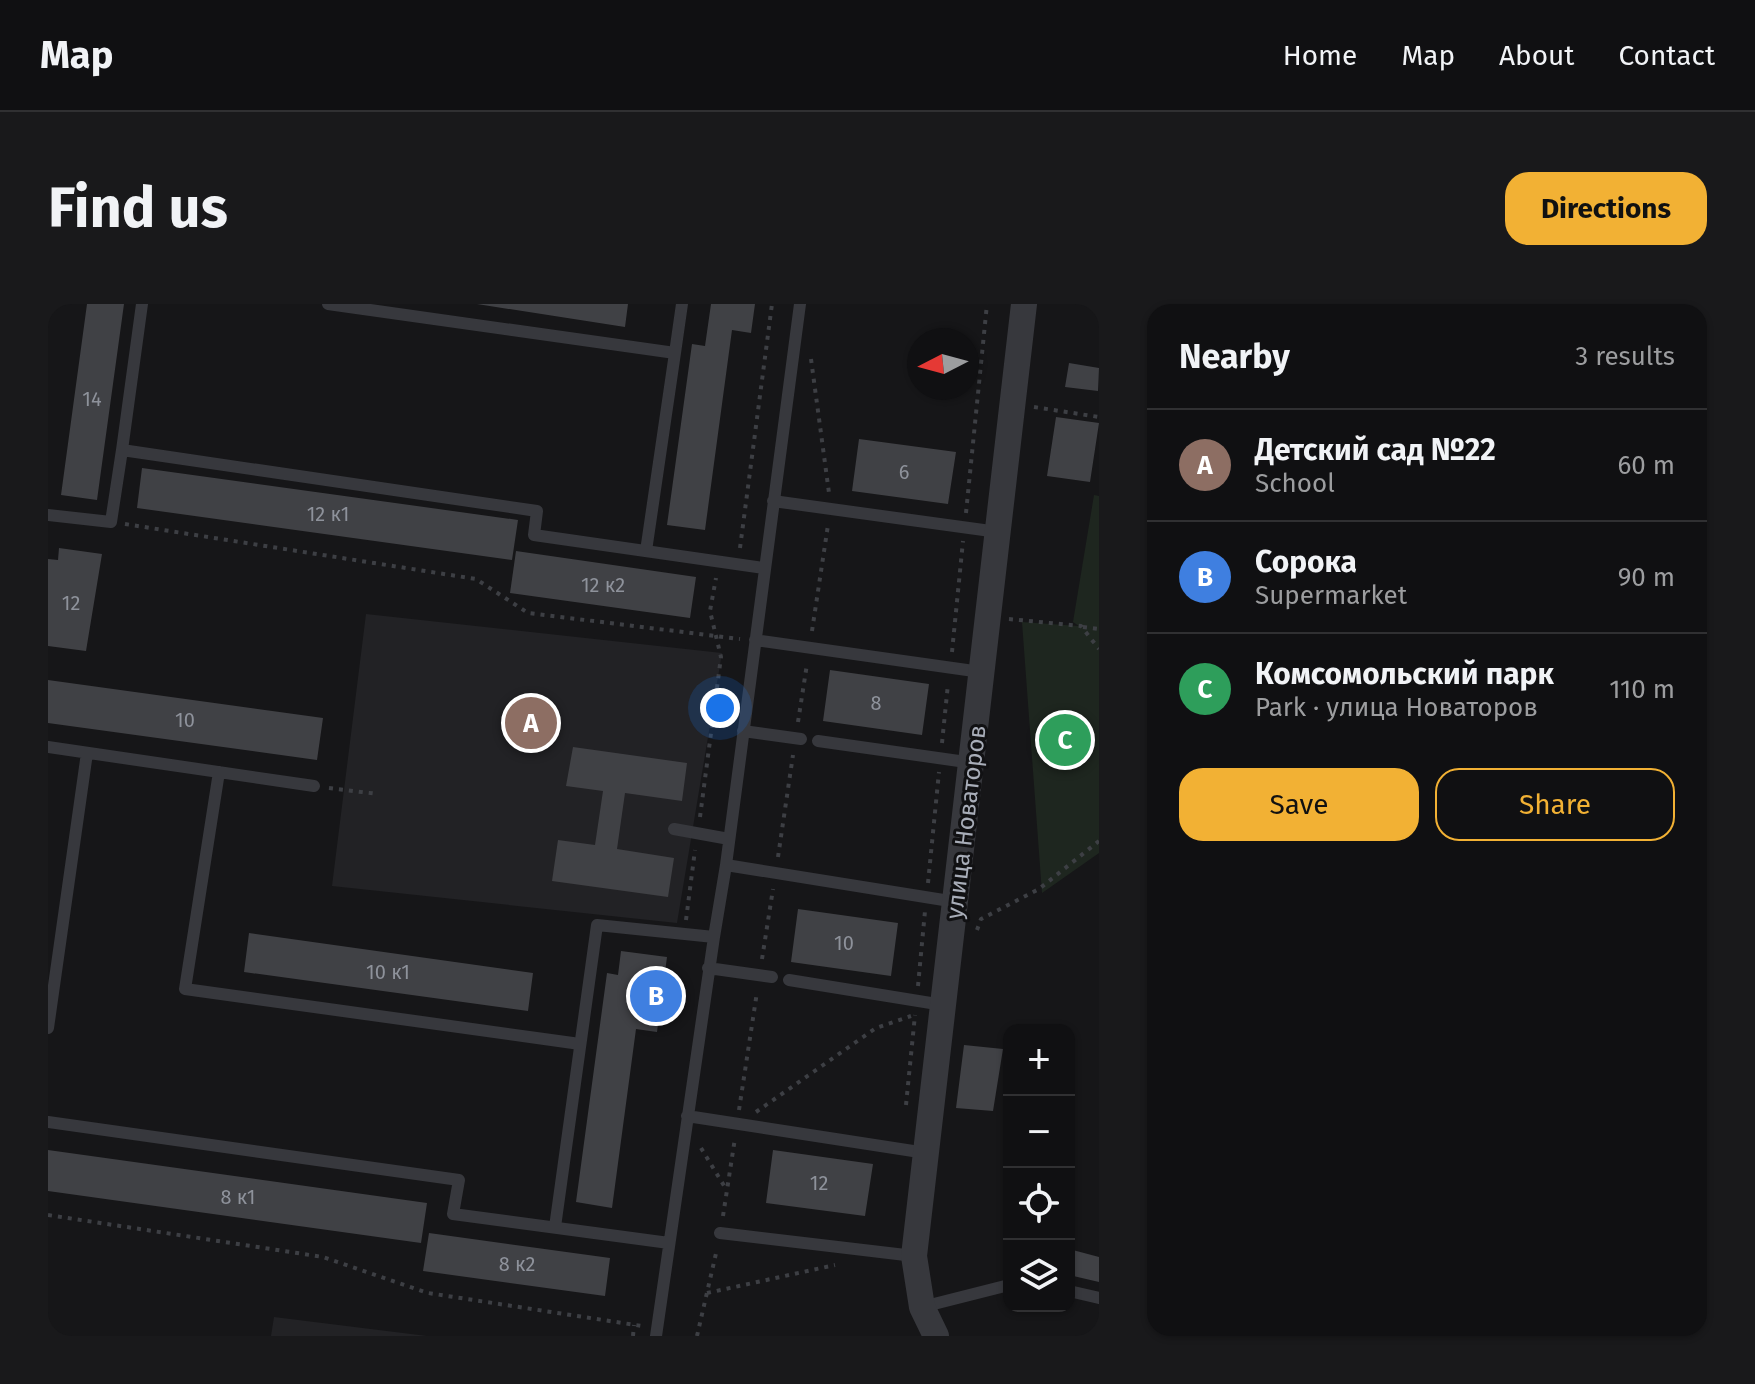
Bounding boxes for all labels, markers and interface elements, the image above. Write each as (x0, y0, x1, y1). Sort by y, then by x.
text: Map (40, 32, 113, 78)
text: Home (1283, 39, 1357, 72)
text: Map (1401, 39, 1455, 72)
text: About (1499, 39, 1574, 72)
text: Contact (1618, 39, 1715, 72)
button: Directions (1505, 172, 1707, 245)
text: Find us (48, 175, 228, 242)
north arrow (907, 328, 979, 400)
text: Nearby (1179, 336, 1290, 377)
text: 3 results (1575, 341, 1675, 372)
house number: 14 (82, 387, 102, 411)
text: Детский сад №22 (1255, 432, 1496, 468)
text: A (1197, 450, 1213, 481)
text: 60 m (1617, 450, 1675, 481)
house number: 6 (899, 460, 909, 484)
text: School (1255, 468, 1335, 499)
house number: 12 к1 (307, 502, 349, 526)
text: Сорока (1255, 544, 1357, 580)
text: B (1197, 562, 1213, 593)
text: 90 m (1618, 562, 1675, 593)
house number: 12 к2 (581, 573, 625, 597)
text: Supermarket (1255, 580, 1407, 611)
house number: 12 (62, 591, 80, 615)
text: Комсомольский парк (1255, 656, 1554, 692)
text: C (1198, 674, 1212, 705)
text: 110 m (1609, 674, 1675, 705)
your location (700, 688, 740, 728)
house number: 8 (870, 691, 882, 715)
text: Park · улица Новаторов (1255, 692, 1538, 723)
pin: A (505, 693, 557, 753)
house number: 10 (175, 708, 195, 732)
pin: C (1039, 710, 1091, 770)
street label: улица Новаторов (940, 723, 992, 921)
button: Save (1179, 768, 1419, 841)
button: Share (1435, 768, 1675, 841)
house number: 10 (834, 931, 854, 955)
house number: 10 к1 (366, 960, 410, 984)
pin: B (630, 966, 682, 1026)
map controls (1003, 1024, 1075, 1312)
button: + (1003, 1024, 1075, 1096)
button: − (1003, 1096, 1075, 1168)
button: locate (1003, 1168, 1075, 1240)
house number: 12 (810, 1171, 828, 1195)
house number: 8 к1 (220, 1185, 256, 1209)
button: layers (1003, 1240, 1075, 1312)
house number: 8 к2 (499, 1252, 535, 1276)

